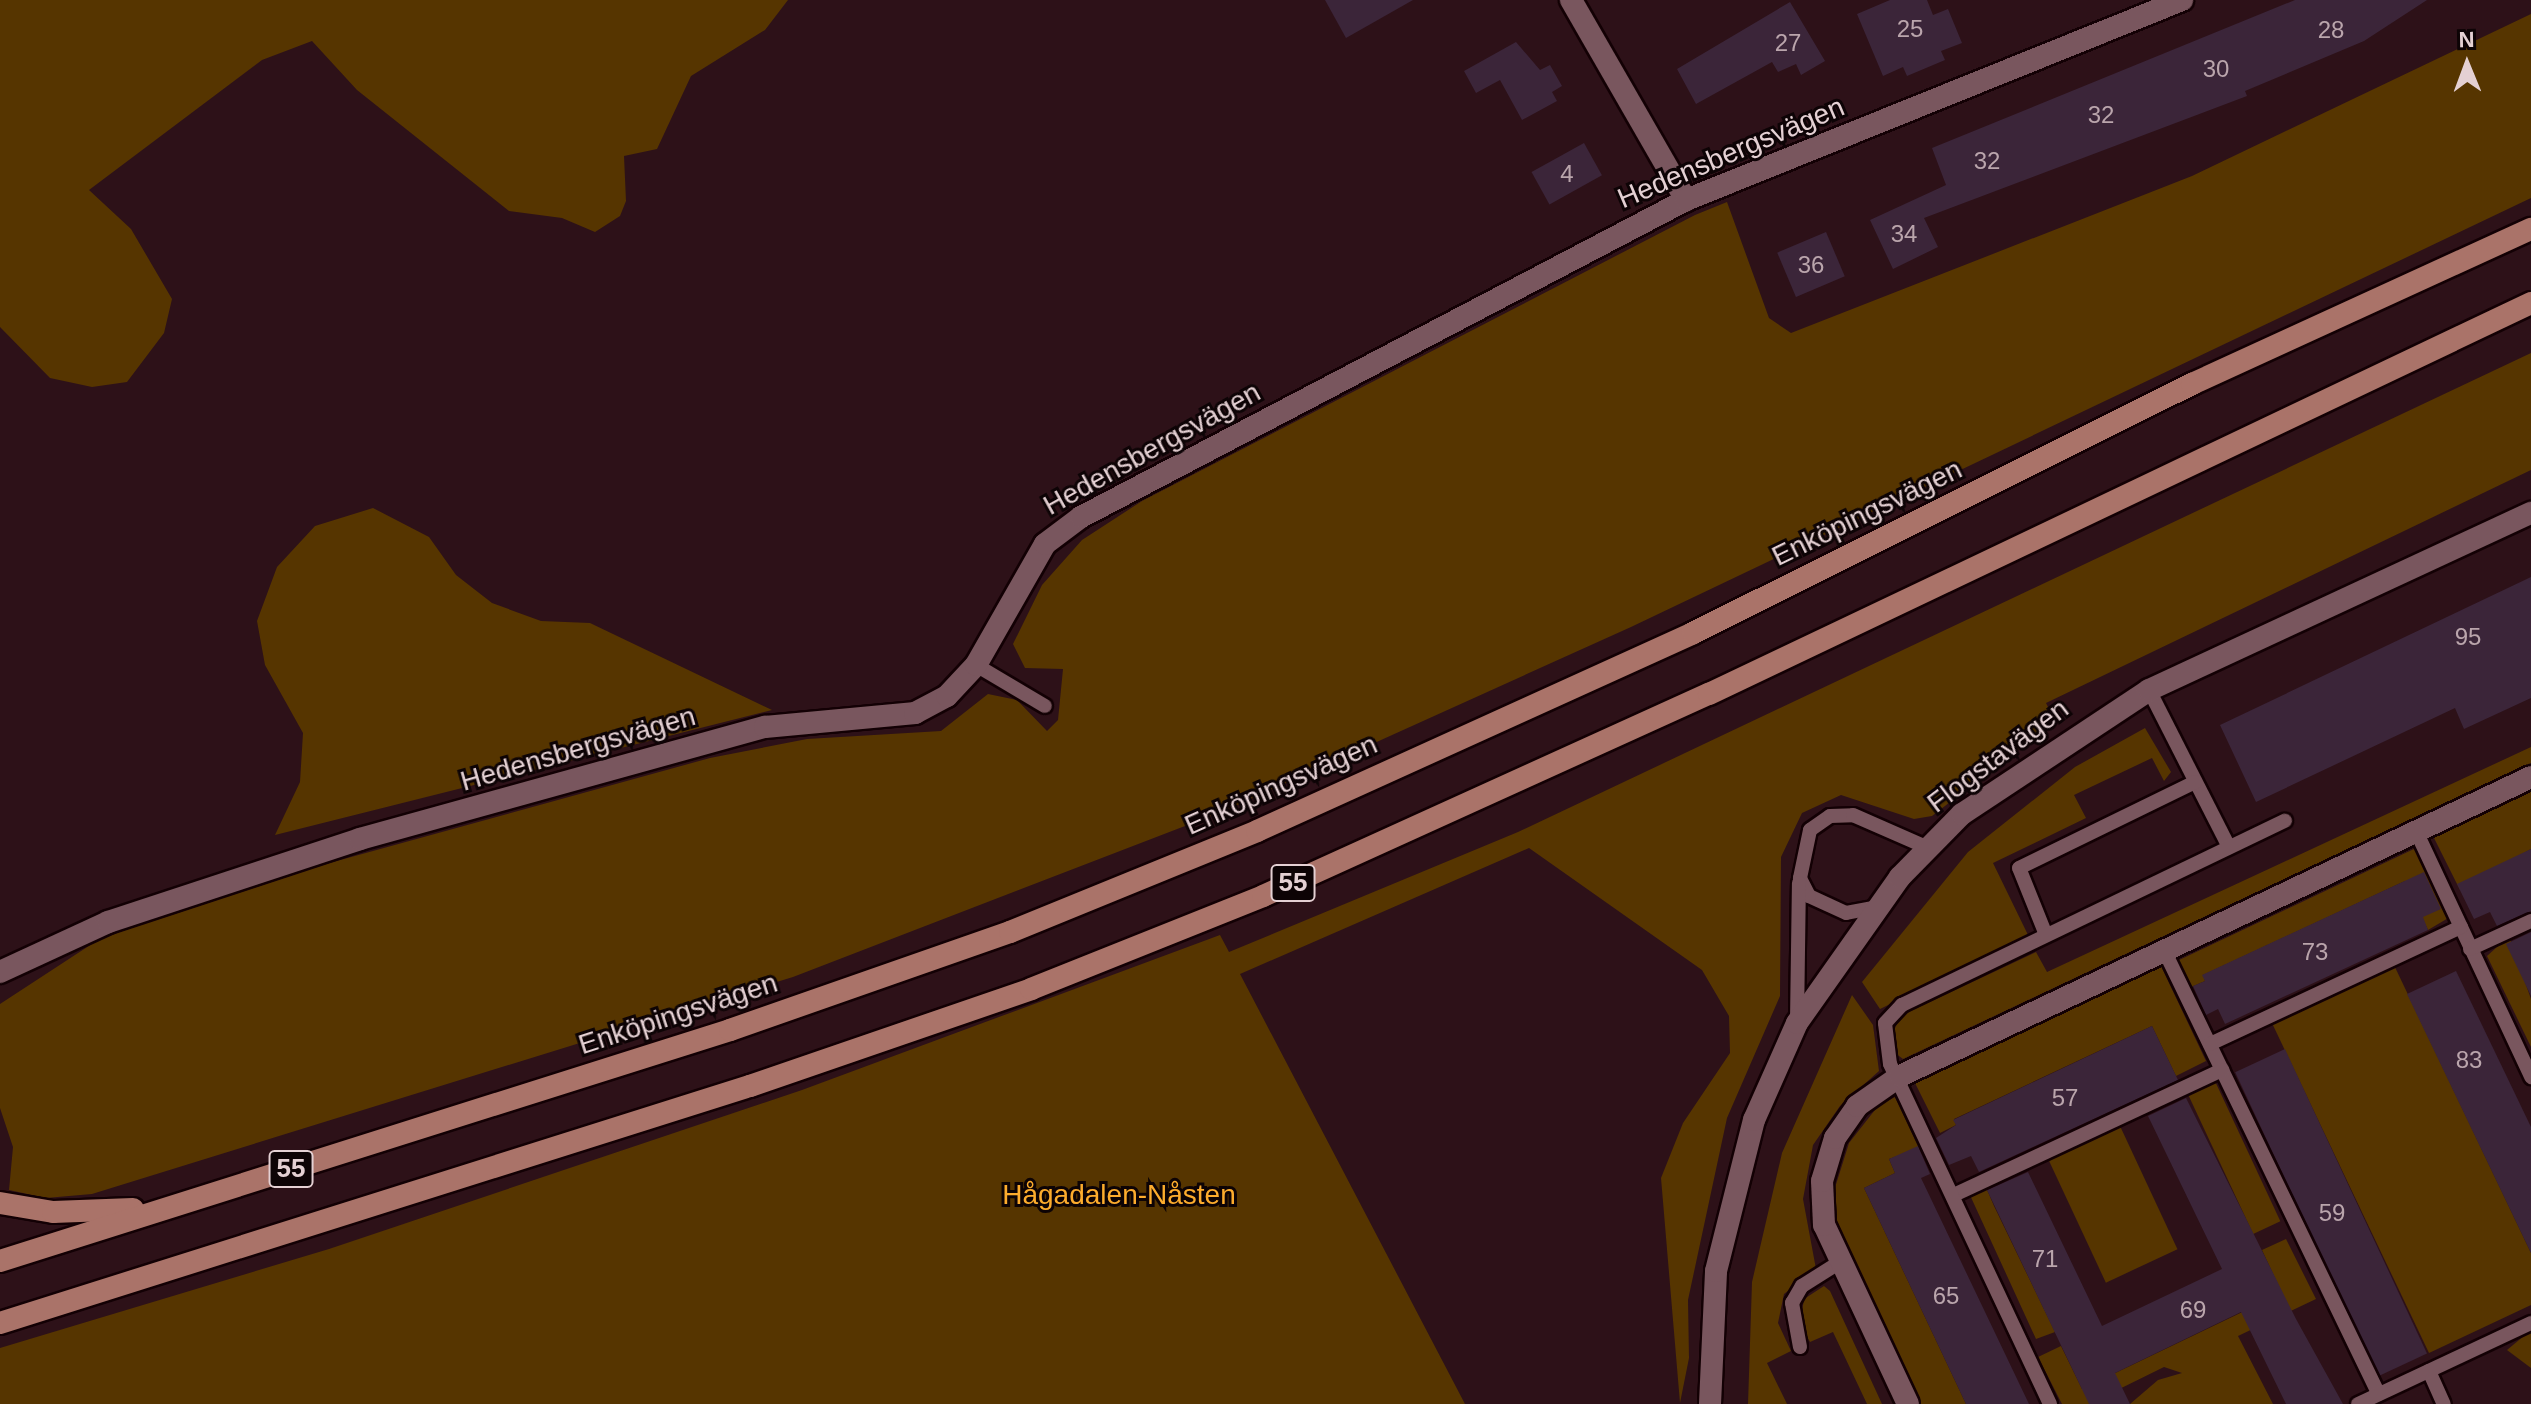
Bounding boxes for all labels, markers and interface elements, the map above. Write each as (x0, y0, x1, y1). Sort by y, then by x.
house number: 25 (1897, 15, 1923, 43)
house number: 28 (2318, 16, 2344, 44)
north arrow (2427, 24, 2507, 104)
text: N (2458, 27, 2475, 52)
house number: 27 (1775, 29, 1801, 57)
house number: 30 (2203, 55, 2229, 83)
street label: Hedensbergsvägen (1613, 90, 1849, 216)
house number: 32 (2088, 101, 2114, 129)
house number: 32 (1974, 147, 2000, 175)
house number: 4 (1560, 160, 1574, 188)
house number: 34 (1891, 220, 1917, 248)
house number: 36 (1798, 251, 1824, 279)
street label: Hedensbergsvägen (1038, 375, 1266, 523)
street label: Enköpingsvägen (1767, 453, 1967, 573)
house number: 95 (2455, 623, 2481, 651)
street label: Flogstavägen (1921, 692, 2075, 820)
street label: Hedensbergsvägen (457, 699, 699, 799)
street label: Enköpingsvägen (1180, 728, 1382, 842)
road number: 55 (1269, 861, 1317, 905)
house number: 73 (2302, 938, 2328, 966)
street label: Enköpingsvägen (574, 966, 782, 1062)
house number: 83 (2456, 1046, 2482, 1074)
house number: 57 (2052, 1084, 2078, 1112)
road number: 55 (267, 1147, 315, 1191)
park label: Hågadalen-Nåsten (1002, 1178, 1236, 1212)
house number: 59 (2319, 1199, 2345, 1227)
house number: 71 (2032, 1245, 2058, 1273)
house number: 65 (1933, 1282, 1959, 1310)
house number: 69 (2180, 1296, 2206, 1324)

